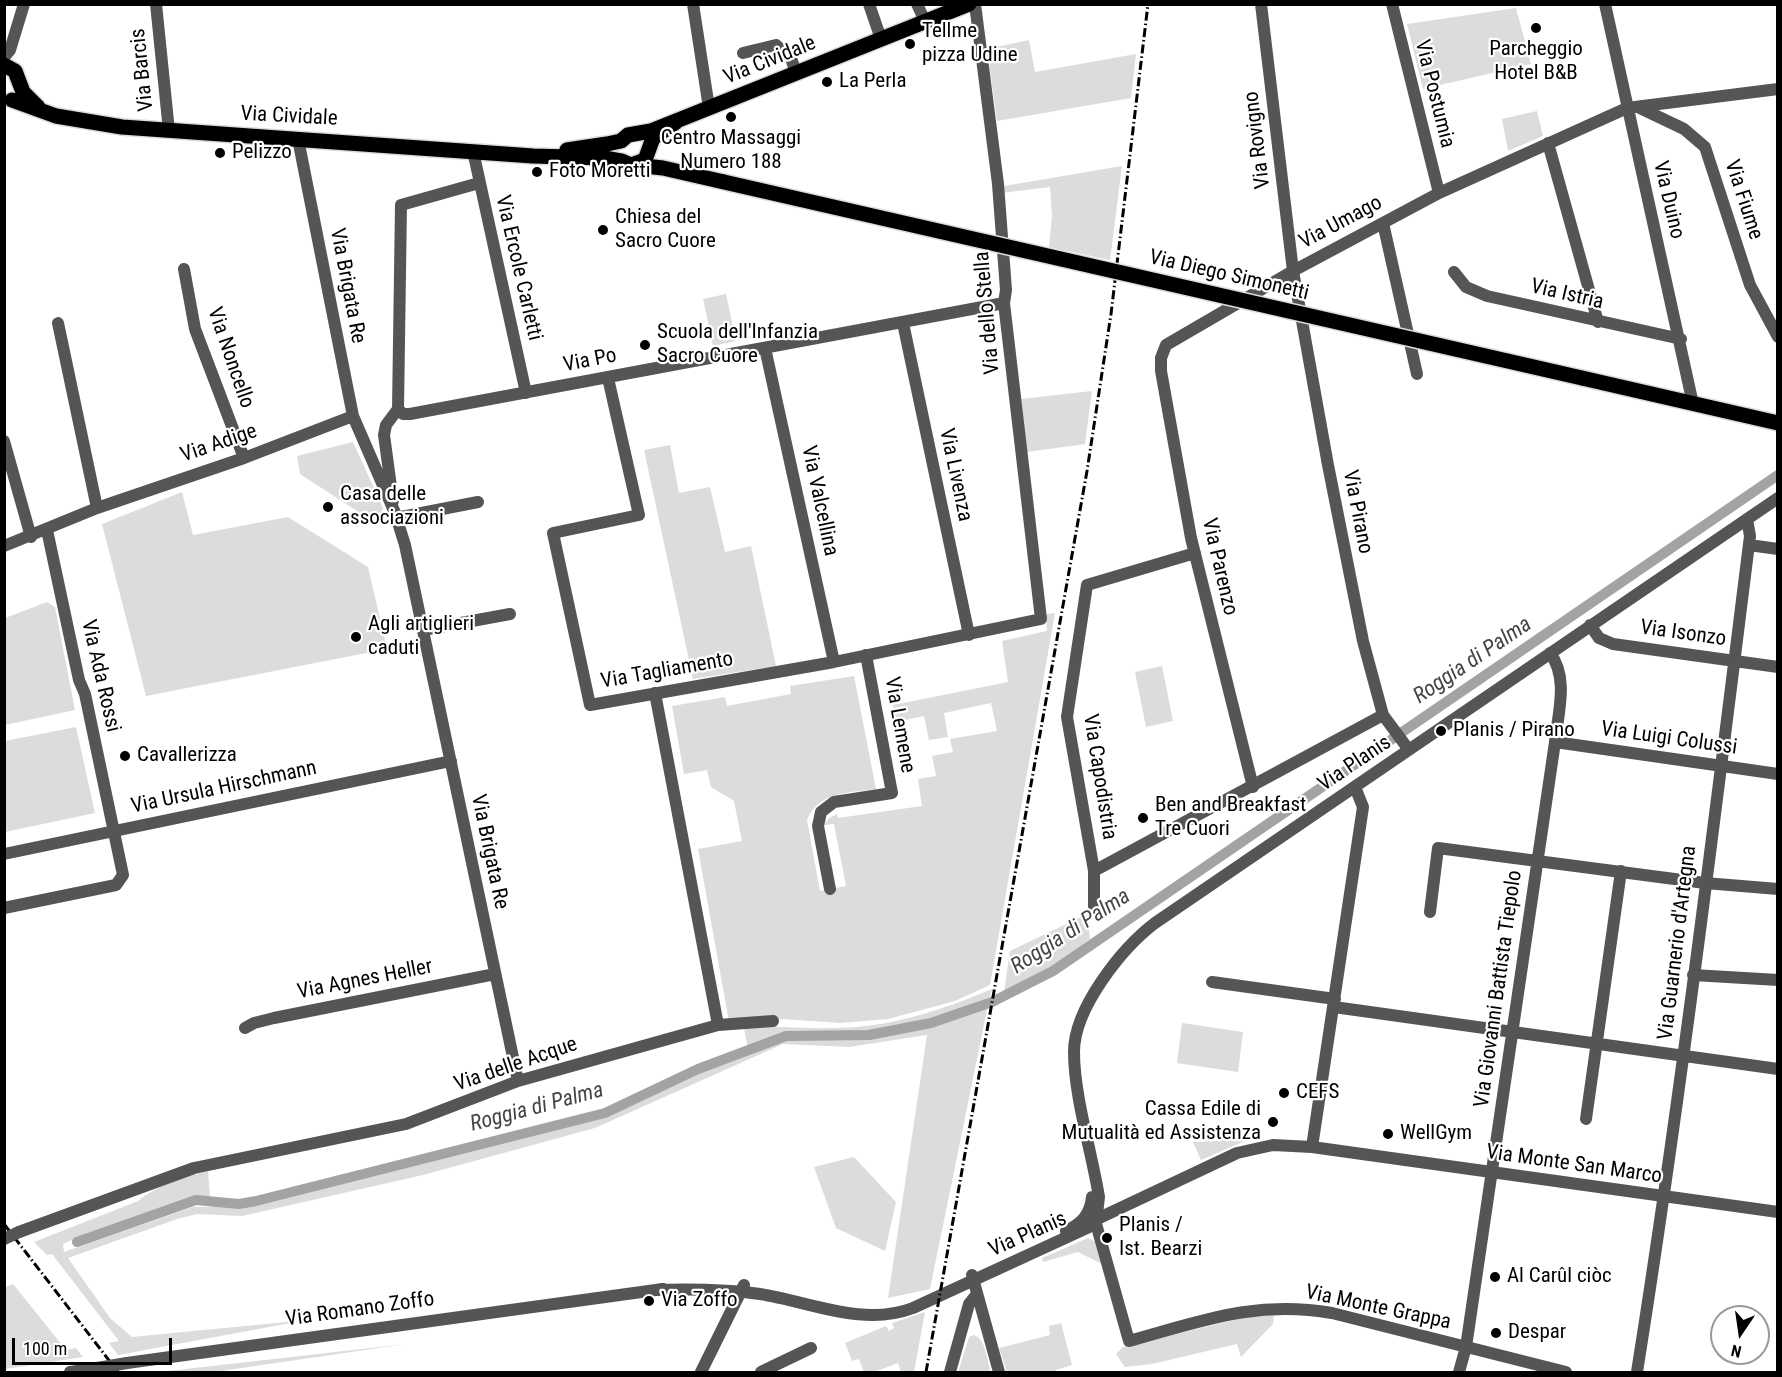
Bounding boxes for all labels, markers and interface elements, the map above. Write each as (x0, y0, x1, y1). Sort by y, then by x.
place label: Tellme pizza Udine (922, 19, 1018, 69)
marker: Parcheggio Hotel B&B (1529, 21, 1543, 35)
street label: Via Barcis (126, 27, 160, 113)
street label: Via Cividale (720, 31, 820, 91)
marker: Tellme pizza Udine (903, 37, 917, 51)
place label: Parcheggio Hotel B&B (1489, 37, 1583, 87)
street label: Via Postumia (1408, 38, 1460, 150)
place label: La Perla (839, 69, 906, 95)
marker: La Perla (820, 75, 834, 89)
street label: Via Rovigno (1240, 90, 1276, 190)
street label: Via Cividale (240, 102, 338, 132)
marker: Centro Massaggi Numero 188 (724, 110, 738, 124)
place label: Centro Massaggi Numero 188 (661, 126, 801, 176)
place label: Pelizzo (232, 140, 292, 166)
marker: Pelizzo (213, 146, 227, 160)
street label: Via Fiume (1718, 157, 1768, 243)
place label: Foto Moretti (549, 159, 650, 185)
street label: Via Duino (1647, 159, 1689, 241)
marker: Foto Moretti (530, 165, 544, 179)
street label: Via Umago (1295, 191, 1387, 255)
street label: Via Ercole Carletti (489, 193, 547, 343)
place label: Chiesa del Sacro Cuore (615, 205, 716, 255)
marker: Chiesa del Sacro Cuore (596, 223, 610, 237)
street label: Via Brigata Re (324, 226, 370, 346)
street label: Via Diego Simonetti (1147, 245, 1311, 307)
street label: Via dello Stella (970, 250, 1006, 376)
street label: Via Istria (1528, 274, 1606, 316)
street label: Via Noncello (201, 304, 259, 412)
place label: Scuola dell'Infanzia Sacro Cuore (657, 320, 818, 370)
marker: Scuola dell'Infanzia Sacro Cuore (638, 338, 652, 352)
street label: Via Po (561, 344, 619, 378)
street label: Via Adige (178, 419, 260, 469)
street label: Via Livenza (933, 426, 977, 524)
street label: Via Valcellina (795, 444, 843, 558)
street label: Via Pirano (1337, 468, 1377, 556)
place label: Casa delle associazioni (340, 482, 444, 532)
marker: Casa delle associazioni (321, 500, 335, 514)
street label: Via Parenzo (1196, 516, 1242, 618)
place label: Agli artiglieri caduti (368, 612, 474, 662)
water label: Roggia di Palma (1409, 612, 1537, 710)
street label: Via Isonzo (1638, 615, 1728, 653)
street label: Via Ada Rossi (75, 617, 125, 735)
marker: Agli artiglieri caduti (349, 630, 363, 644)
street label: Via Tagliamento (599, 647, 735, 695)
street label: Via Lemene (878, 675, 920, 775)
street label: Via Capodistria (1077, 712, 1121, 842)
street label: Via Luigi Colussi (1599, 717, 1739, 761)
place label: Planis / Pirano (1453, 718, 1575, 744)
marker: Planis / Pirano (1434, 724, 1448, 738)
street label: Via Planis (1314, 730, 1396, 798)
place label: Cavallerizza (137, 743, 237, 769)
marker: Cavallerizza (118, 749, 132, 763)
street label: Via Ursula Hirschmann (129, 756, 319, 820)
street label: Via Brigata Re (465, 792, 513, 912)
place label: Ben and Breakfast Tre Cuori (1155, 793, 1306, 843)
marker: Ben and Breakfast Tre Cuori (1136, 811, 1150, 825)
street label: Via Guarnerio d'Artegna (1654, 844, 1702, 1042)
street label: Via Giovanni Battista Tiepolo (1470, 869, 1528, 1109)
water label: Roggia di Palma (1006, 884, 1136, 980)
street label: Via Agnes Heller (295, 955, 435, 1005)
street label: Via delle Acque (451, 1032, 581, 1098)
water label: Roggia di Palma (467, 1078, 607, 1138)
place label: CEFS (1296, 1080, 1339, 1106)
marker: CEFS (1277, 1086, 1291, 1100)
place label: Cassa Edile di Mutualità ed Assistenza (1062, 1097, 1261, 1147)
marker: Cassa Edile di Mutualità ed Assistenza (1266, 1115, 1280, 1129)
place label: WellGym (1400, 1121, 1472, 1147)
marker: WellGym (1381, 1127, 1395, 1141)
street label: Via Monte San Marco (1484, 1140, 1664, 1190)
street label: Via Planis (985, 1207, 1071, 1263)
place label: Planis / Ist. Bearzi (1119, 1213, 1202, 1263)
marker: Planis / Ist. Bearzi (1100, 1231, 1114, 1245)
place label: Al Carûl ciòc (1507, 1264, 1612, 1290)
marker: Al Carûl ciòc (1488, 1270, 1502, 1284)
street label: Via Monte Grappa (1303, 1280, 1453, 1336)
street label: Via Romano Zoffo (284, 1287, 436, 1333)
place label: Via Zoffo (661, 1288, 738, 1314)
marker: Via Zoffo (642, 1294, 656, 1308)
north arrow (1710, 1305, 1770, 1365)
place label: Despar (1508, 1320, 1566, 1346)
scale bar (15, 1326, 176, 1364)
marker: Despar (1489, 1326, 1503, 1340)
text: 100 m (23, 1338, 67, 1359)
text: N (1729, 1341, 1743, 1361)

